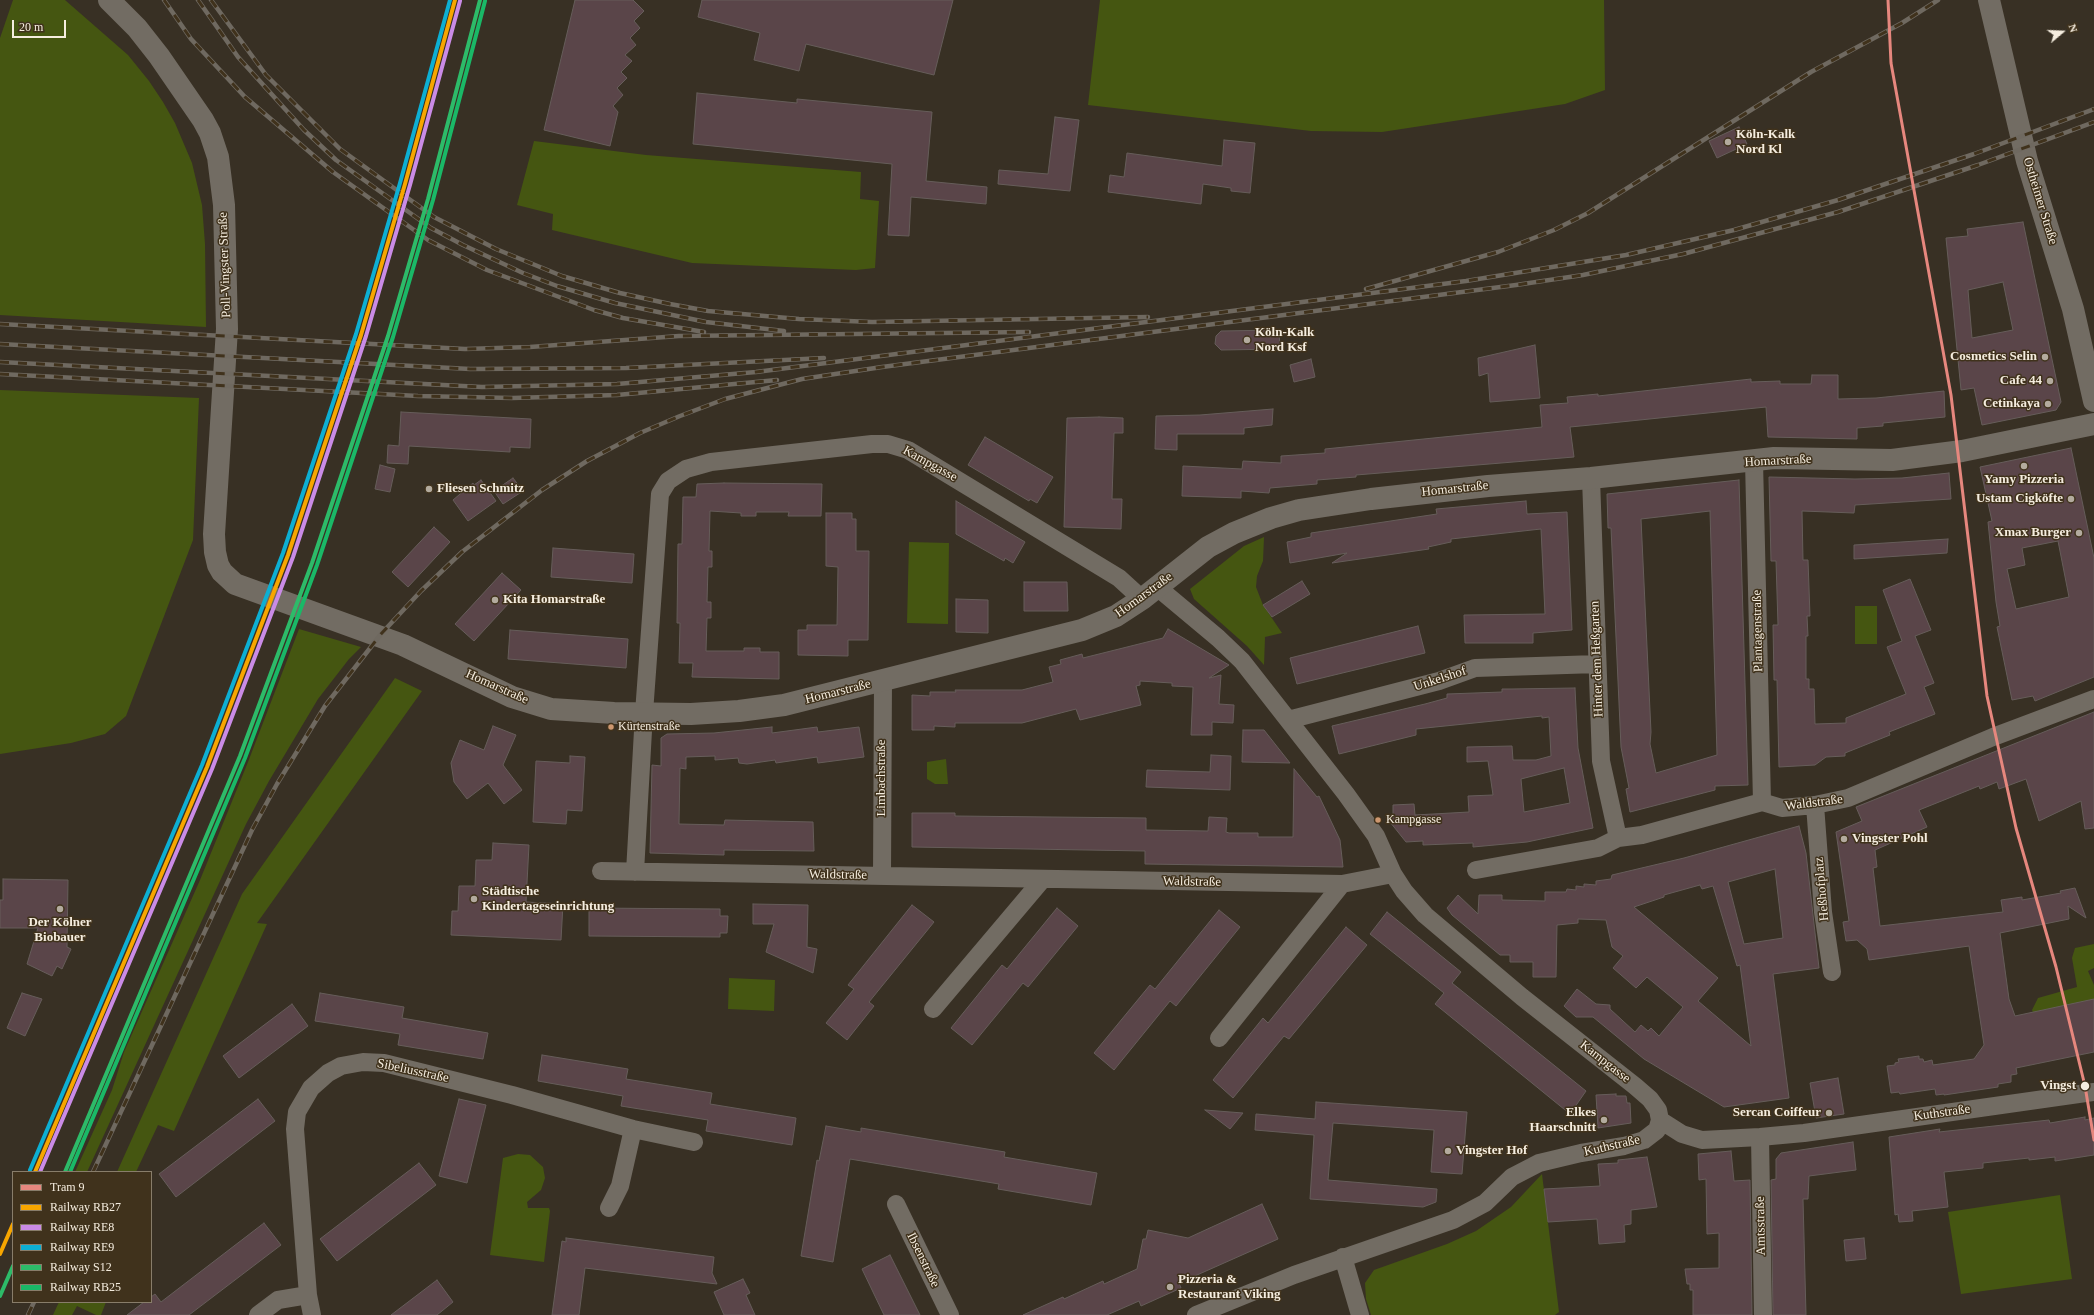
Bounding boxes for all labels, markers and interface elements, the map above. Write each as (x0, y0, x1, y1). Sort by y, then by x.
scale bar (14, 12, 68, 38)
north arrow (2042, 12, 2082, 52)
text: 20 m (19, 20, 43, 34)
text: N (2066, 22, 2080, 34)
place label: Köln-Kalk Nord Kl (1736, 127, 1795, 158)
marker: Köln-Kalk Nord Kl (1723, 137, 1733, 147)
street label: Ostheimer Straße (2019, 155, 2061, 247)
street label: Poll-Vingster Straße (215, 212, 235, 318)
place label: Köln-Kalk Nord Ksf (1255, 325, 1314, 356)
marker: Köln-Kalk Nord Ksf (1242, 335, 1252, 345)
place label: Cosmetics Selin (1950, 349, 2037, 365)
marker: Cosmetics Selin (2040, 352, 2050, 362)
place label: Cafe 44 (2000, 373, 2042, 389)
marker: Cafe 44 (2045, 376, 2055, 386)
place label: Cetinkaya (1983, 396, 2040, 412)
marker: Cetinkaya (2043, 399, 2053, 409)
street label: Kampgasse (900, 443, 960, 485)
street label: Homarstraße (1744, 451, 1812, 471)
marker: Yamy Pizzeria (2019, 461, 2029, 471)
place label: Yamy Pizzeria (1984, 472, 2064, 488)
street label: Homarstraße (1421, 478, 1489, 500)
place label: Fliesen Schmitz (437, 481, 524, 497)
marker: Fliesen Schmitz (424, 484, 434, 494)
place label: Ustam Cigköfte (1976, 491, 2063, 507)
marker: Ustam Cigköfte (2066, 494, 2076, 504)
place label: Xmax Burger (1995, 525, 2071, 541)
marker: Xmax Burger (2074, 528, 2084, 538)
street label: Homarstraße (1112, 569, 1176, 621)
street label: Plantagenstraße (1749, 590, 1767, 672)
place label: Kita Homarstraße (503, 592, 605, 608)
marker: Kita Homarstraße (490, 595, 500, 605)
street label: Hinter dem Heßgarten (1587, 601, 1607, 717)
street label: Unkelshof (1412, 663, 1468, 695)
street label: Homarstraße (463, 666, 531, 708)
street label: Homarstraße (804, 676, 872, 708)
place label: Kürtenstraße (618, 720, 680, 734)
marker: Kürtenstraße (606, 722, 616, 732)
street label: Limbachstraße (874, 739, 890, 817)
street label: Waldstraße (1784, 792, 1844, 814)
place label: Kampgasse (1386, 813, 1441, 827)
marker: Kampgasse (1373, 815, 1383, 825)
place label: Vingster Pohl (1852, 831, 1928, 847)
marker: Vingster Pohl (1839, 834, 1849, 844)
street label: Heßhofplatz (1811, 856, 1833, 922)
street label: Waldstraße (809, 867, 867, 883)
street label: Waldstraße (1163, 874, 1221, 890)
place label: Städtische Kindertageseinrichtung (482, 884, 614, 915)
marker: Städtische Kindertageseinrichtung (469, 894, 479, 904)
marker: Der Kölner Biobauer (55, 904, 65, 914)
place label: Der Kölner Biobauer (28, 915, 92, 946)
street label: Kampgasse (1577, 1037, 1633, 1087)
street label: Sibeliusstraße (376, 1056, 450, 1086)
place label: Vingst (2040, 1078, 2076, 1094)
marker: Vingst (2079, 1080, 2091, 1092)
street label: Kuthstraße (1913, 1101, 1971, 1125)
place label: Elkes Haarschnitt (1530, 1105, 1596, 1136)
place label: Sercan Coiffeur (1733, 1105, 1821, 1121)
marker: Sercan Coiffeur (1824, 1108, 1834, 1118)
marker: Elkes Haarschnitt (1599, 1115, 1609, 1125)
street label: Kuthstraße (1582, 1132, 1642, 1160)
place label: Vingster Hof (1456, 1143, 1527, 1159)
marker: Vingster Hof (1443, 1146, 1453, 1156)
legend (12, 1171, 152, 1303)
text: Tram 9 (50, 1180, 85, 1194)
street label: Amtsstraße (1753, 1196, 1769, 1256)
text: Railway RB27 (50, 1200, 121, 1214)
text: Railway RE8 (50, 1220, 114, 1234)
street label: Ibsenstraße (903, 1230, 943, 1290)
text: Railway RE9 (50, 1240, 114, 1254)
text: Railway S12 (50, 1260, 112, 1274)
place label: Pizzeria & Restaurant Viking (1178, 1272, 1280, 1303)
text: Railway RB25 (50, 1280, 121, 1294)
marker: Pizzeria & Restaurant Viking (1165, 1282, 1175, 1292)

